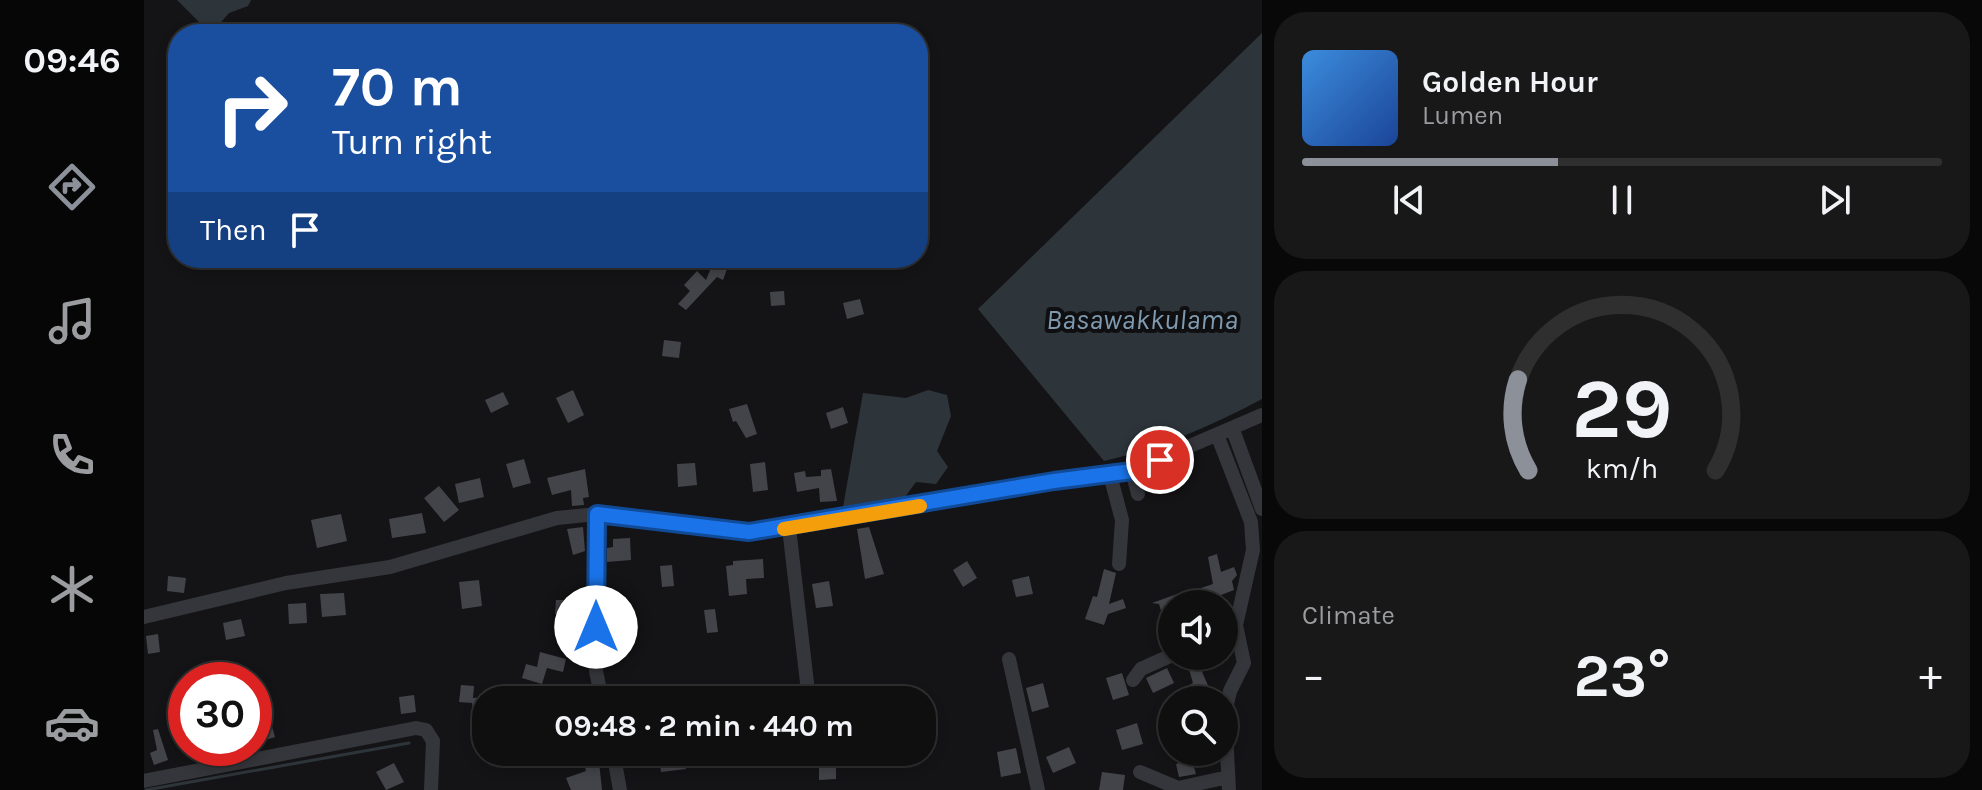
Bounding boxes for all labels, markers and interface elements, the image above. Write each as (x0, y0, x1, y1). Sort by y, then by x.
text: 09:46 (23, 39, 121, 81)
text: 70 m (332, 54, 463, 119)
icon: right (200, 56, 304, 160)
text: Golden Hour (1422, 64, 1598, 100)
text: Lumen (1422, 100, 1503, 131)
text: Turn right (332, 121, 492, 163)
icon: directions (44, 159, 100, 215)
icon: previous (1387, 178, 1431, 222)
icon: pause (1600, 178, 1644, 222)
icon: next (1813, 178, 1857, 222)
icon: arrive (283, 208, 327, 252)
text: Then (200, 212, 267, 248)
icon: music (44, 293, 100, 349)
water label: Basawakkulama (1046, 303, 1238, 336)
text: 29 (1571, 361, 1673, 458)
pin (1126, 426, 1194, 494)
icon: phone (44, 427, 100, 483)
icon: arrive (1138, 438, 1182, 482)
text: km/h (1586, 452, 1658, 485)
icon: climate (44, 561, 100, 617)
position arrow (554, 585, 638, 669)
map controls (1158, 590, 1238, 766)
button: sound (1158, 590, 1238, 670)
text: Climate (1302, 600, 1395, 631)
text: 23° (1574, 641, 1670, 711)
text: − (1302, 650, 1325, 701)
text: + (1919, 650, 1942, 701)
speed limit sign: 30 (168, 662, 272, 766)
button: search (1158, 686, 1238, 766)
icon: car (44, 695, 100, 751)
text: 09:48 · 2 min · 440 m (554, 708, 854, 744)

